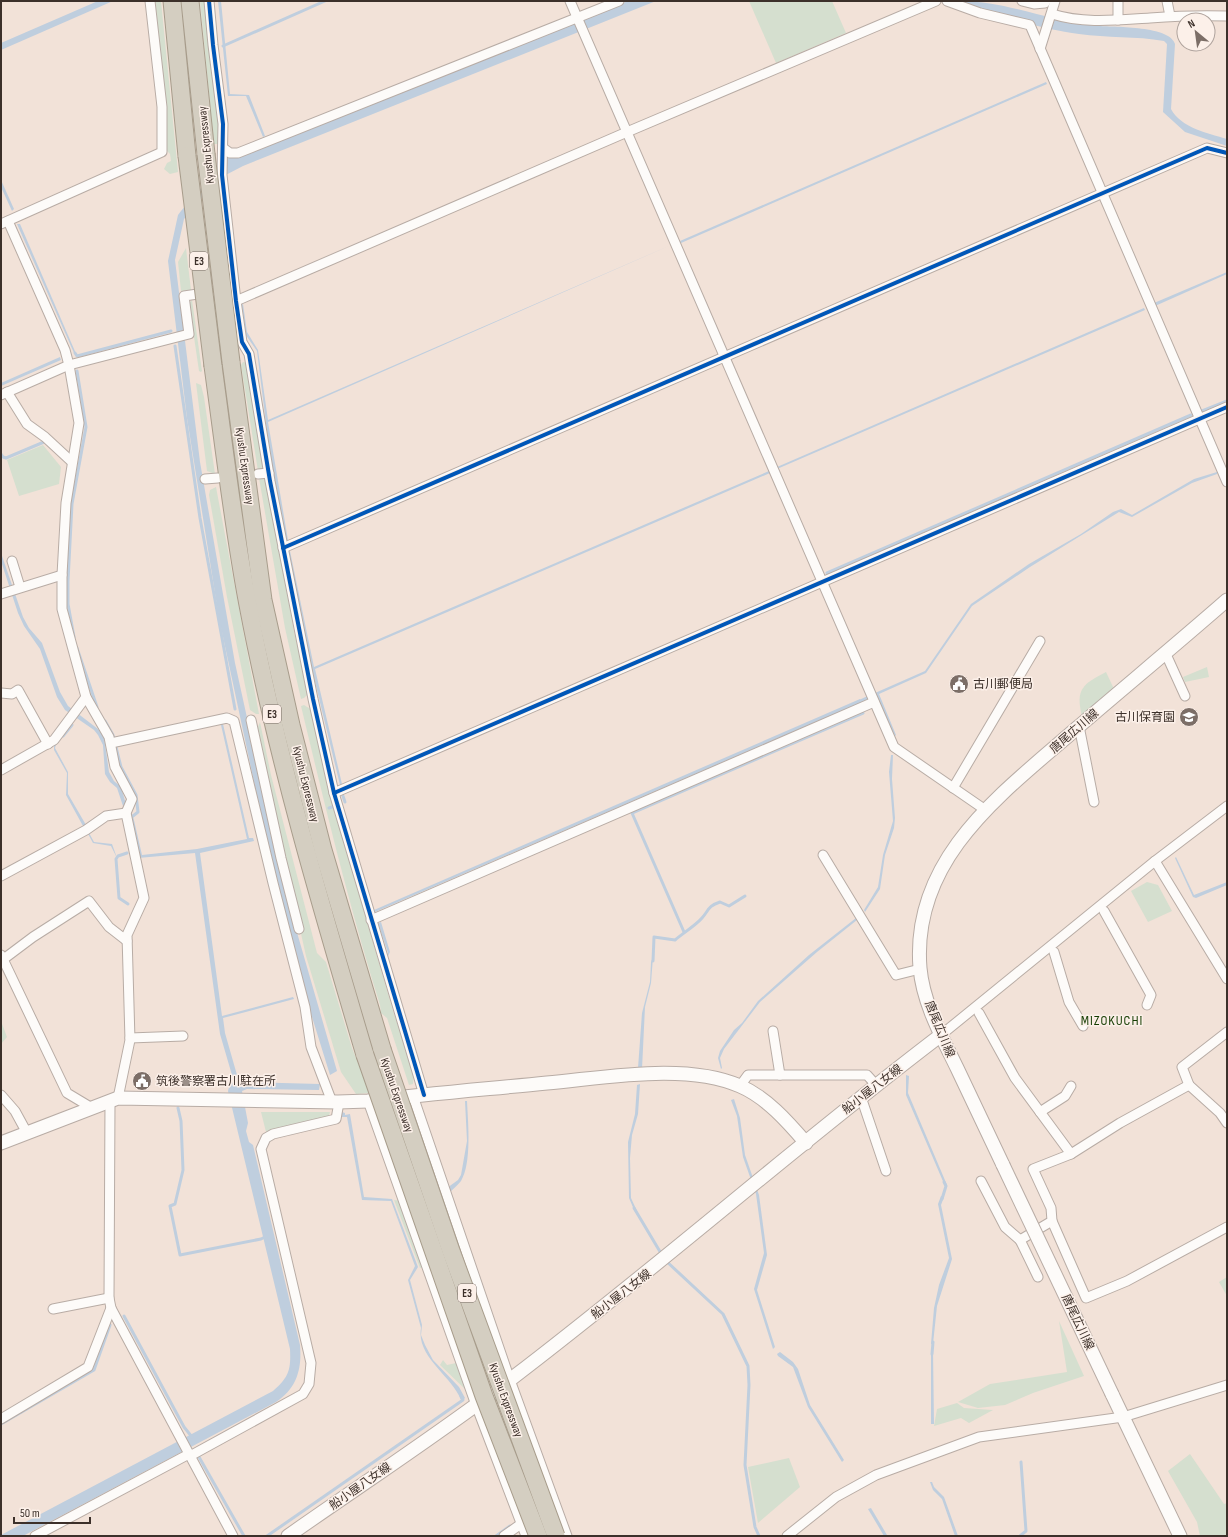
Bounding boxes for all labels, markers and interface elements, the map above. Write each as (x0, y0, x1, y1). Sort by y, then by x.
north arrow (1176, 12, 1216, 52)
text: N (1186, 17, 1197, 31)
street label: Kyushu Expressway (195, 105, 218, 184)
road number: E3 (190, 252, 208, 270)
street label: Kyushu Expressway (232, 426, 257, 506)
public building icon: 古川郵便局 (948, 673, 970, 695)
place label: 古川郵便局 (973, 677, 1033, 692)
road number: E3 (263, 705, 281, 723)
street label: 唐尾広川線 (1047, 706, 1102, 757)
school or university icon: 古川保育園 (1178, 706, 1200, 728)
place label: 古川保育園 (1115, 710, 1175, 725)
street label: Kyushu Expressway (289, 745, 322, 824)
street label: 唐尾広川線 (921, 999, 958, 1060)
district label: MIZOKUCHI (1081, 1012, 1143, 1029)
street label: Kyushu Expressway (377, 1056, 416, 1135)
street label: 船小屋八女線 (839, 1061, 905, 1117)
public building icon: 筑後警察署古川駐在所 (131, 1070, 153, 1092)
place label: 筑後警察署古川駐在所 (156, 1074, 276, 1089)
street label: 船小屋八女線 (588, 1266, 654, 1322)
road number: E3 (458, 1284, 476, 1302)
street label: 唐尾広川線 (1058, 1292, 1097, 1353)
street label: Kyushu Expressway (485, 1361, 526, 1440)
street label: 船小屋八女線 (326, 1460, 394, 1513)
scale bar (14, 1499, 90, 1525)
text: 50 m (20, 1506, 40, 1521)

